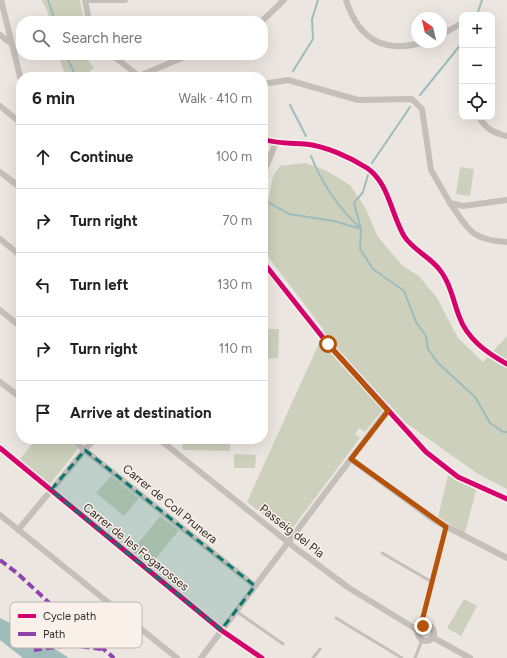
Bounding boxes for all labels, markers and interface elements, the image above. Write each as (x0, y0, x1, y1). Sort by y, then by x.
north arrow (411, 12, 447, 48)
map controls (459, 12, 495, 120)
button: + (459, 12, 495, 48)
search box (16, 16, 268, 60)
icon: search (30, 27, 52, 49)
text: Search here (62, 29, 142, 47)
button: − (459, 48, 495, 84)
button: locate (459, 84, 495, 120)
text: 6 min (32, 88, 75, 108)
text: Walk · 410 m (178, 91, 252, 106)
icon: ahead (32, 146, 54, 168)
text: Continue (70, 148, 133, 166)
text: 100 m (216, 149, 252, 164)
icon: right (32, 210, 54, 232)
text: Turn right (70, 212, 138, 230)
text: 70 m (222, 213, 252, 228)
icon: left (32, 274, 54, 296)
text: Turn left (70, 276, 128, 294)
text: 130 m (217, 277, 252, 292)
route start (319, 335, 337, 353)
icon: right (32, 338, 54, 360)
text: Turn right (70, 340, 138, 358)
text: 110 m (219, 341, 252, 356)
icon: arrive (32, 402, 54, 424)
text: Arrive at destination (70, 404, 211, 422)
street label: Carrer de Coll Prunera (120, 461, 220, 547)
street label: Carrer de les Fogarosses (80, 500, 192, 594)
street label: Passeig del Pla (257, 501, 327, 561)
legend (10, 602, 142, 648)
text: Cycle path (43, 610, 96, 623)
route end (414, 617, 432, 635)
text: Path (43, 628, 65, 641)

